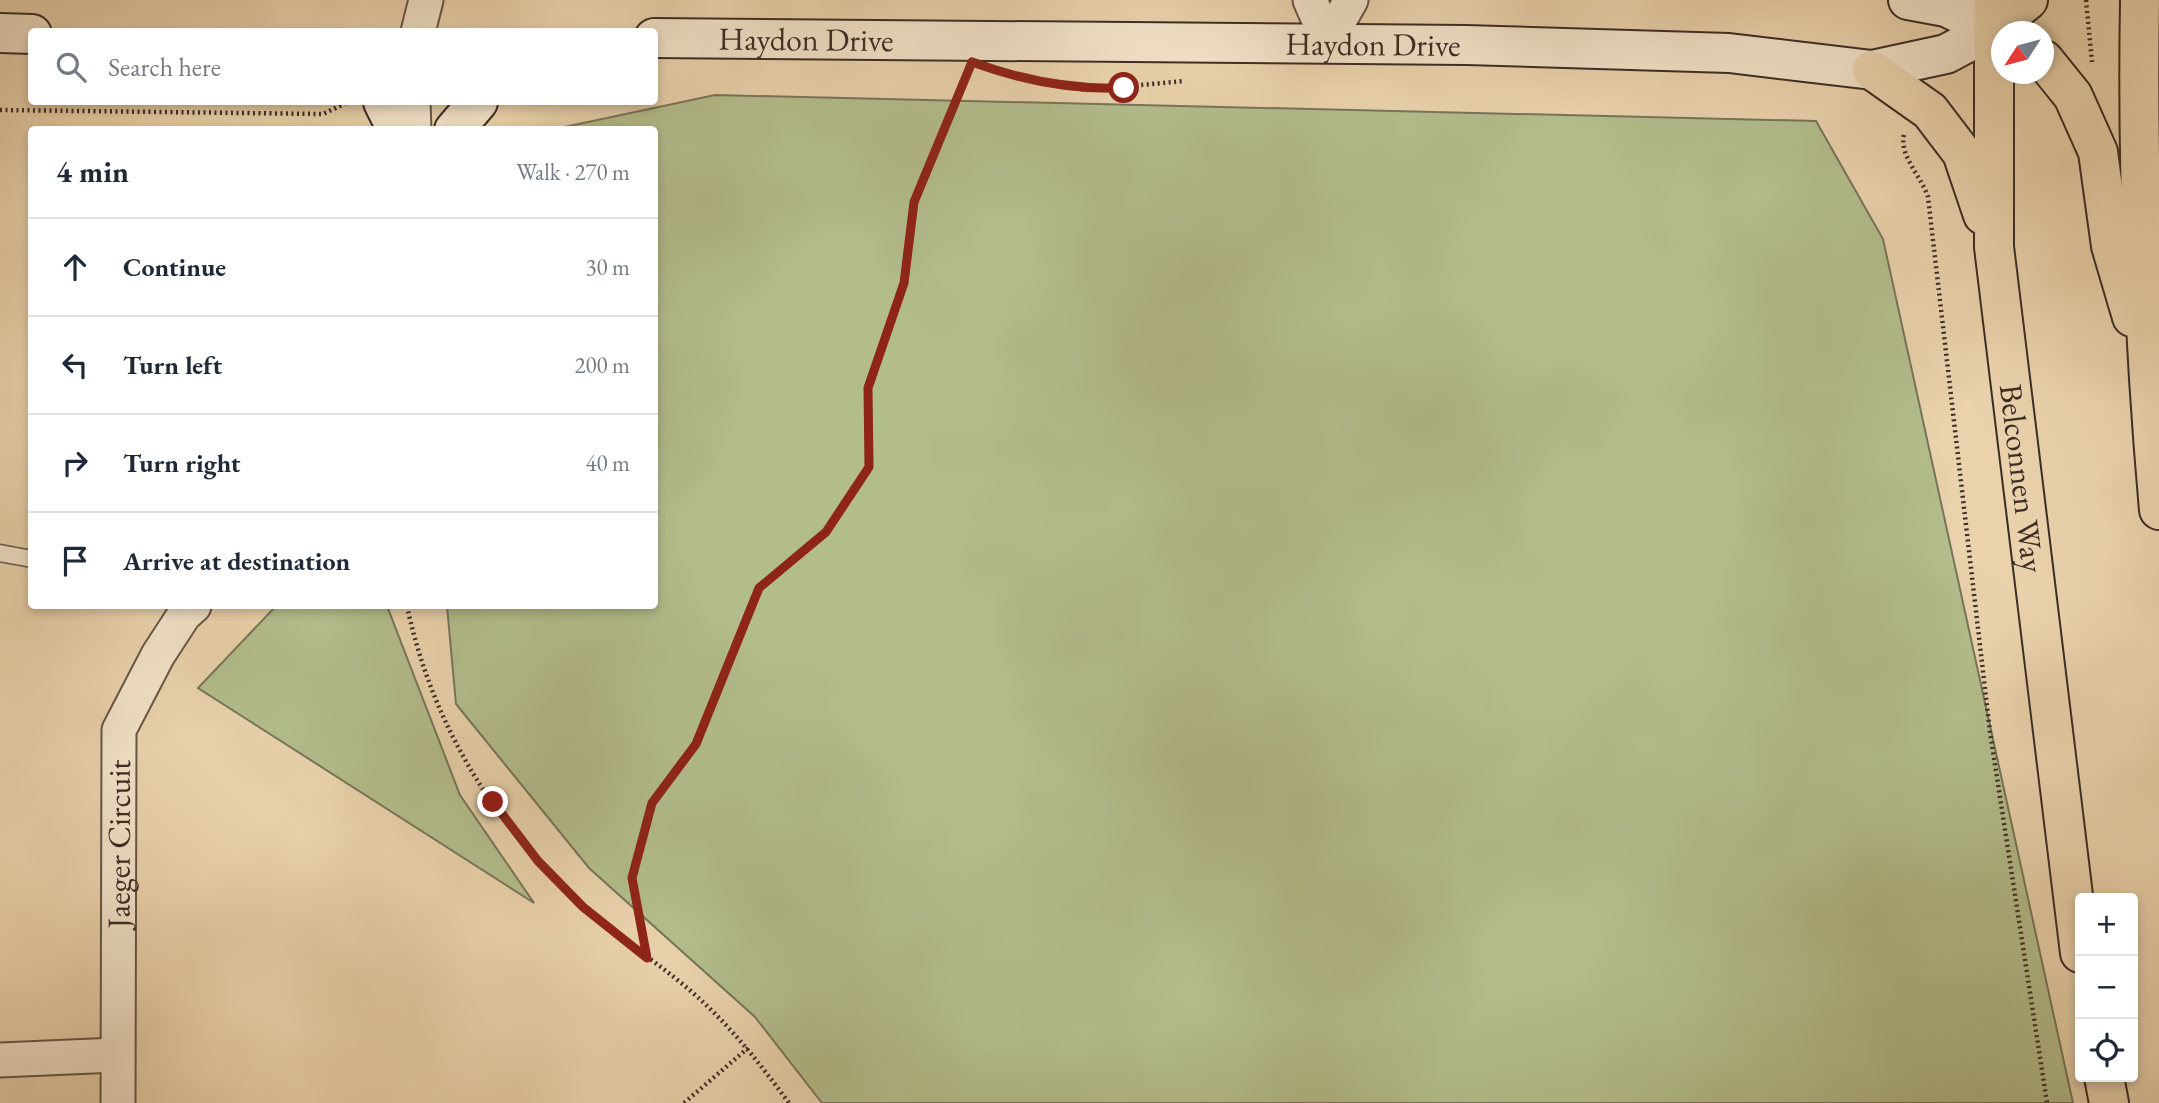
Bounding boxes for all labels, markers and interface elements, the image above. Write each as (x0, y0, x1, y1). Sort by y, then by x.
street label: Haydon Drive (718, 18, 894, 61)
north arrow (1991, 21, 2054, 84)
street label: Haydon Drive (1285, 22, 1461, 66)
search box (28, 28, 658, 105)
icon: search (52, 48, 90, 86)
text: Search here (108, 50, 221, 84)
route start (1108, 72, 1139, 103)
text: 4 min (56, 152, 129, 191)
text: Walk · 270 m (516, 157, 630, 187)
icon: ahead (56, 248, 94, 286)
text: Continue (123, 250, 226, 284)
text: 30 m (585, 252, 630, 282)
icon: left (56, 346, 94, 384)
text: Turn left (123, 348, 222, 382)
text: 200 m (574, 350, 630, 380)
street label: Belconnen Way (1990, 382, 2055, 576)
icon: right (56, 444, 94, 482)
text: Turn right (123, 446, 241, 480)
text: 40 m (585, 448, 630, 478)
icon: arrive (56, 542, 94, 580)
text: Arrive at destination (123, 544, 350, 578)
street label: Jaeger Circuit (97, 760, 140, 931)
route end (477, 786, 508, 817)
map controls (2075, 893, 2138, 1082)
button: + (2075, 893, 2138, 956)
button: − (2075, 956, 2138, 1019)
button: locate (2075, 1019, 2138, 1082)

